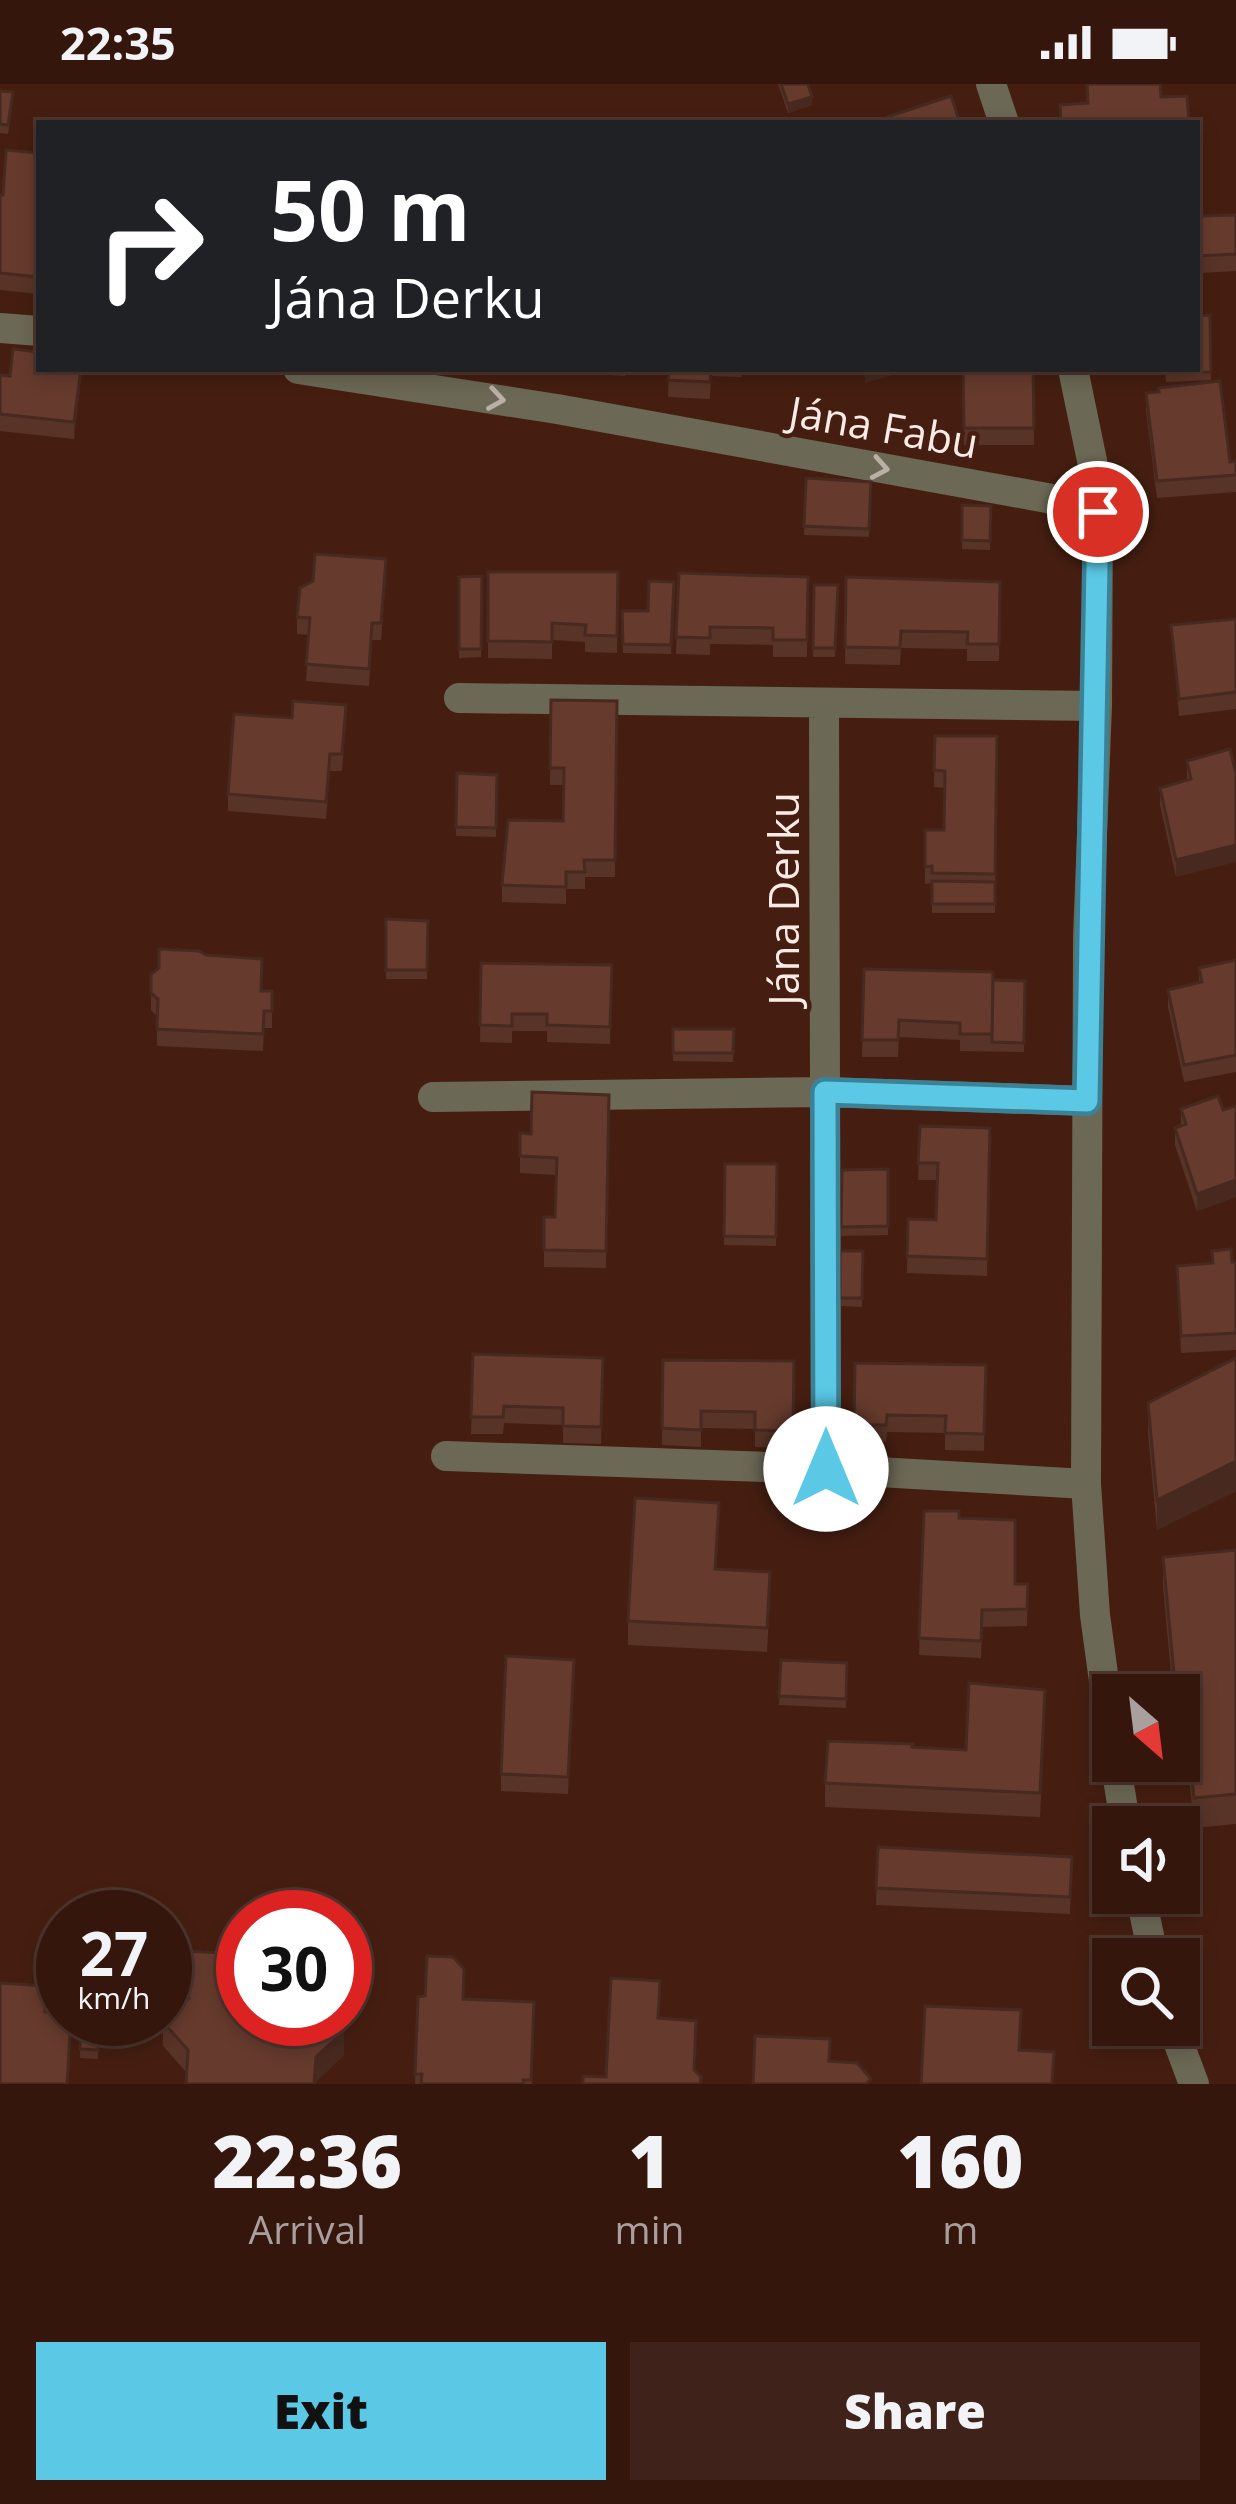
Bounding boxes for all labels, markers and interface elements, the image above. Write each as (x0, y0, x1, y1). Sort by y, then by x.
text: 22:35 (60, 12, 176, 73)
text: 50 m (270, 151, 470, 266)
icon: right (72, 168, 228, 324)
text: Jána Derku (270, 260, 545, 334)
street label: Jána Fabu (781, 381, 983, 471)
one-way arrow (487, 385, 506, 411)
one-way arrow (870, 454, 890, 479)
pin (1047, 461, 1149, 563)
icon: arrive (1065, 479, 1131, 545)
street label: Jána Derku (754, 792, 811, 1010)
position arrow (763, 1406, 889, 1532)
north arrow (1092, 1674, 1200, 1782)
map controls (1092, 1674, 1200, 2046)
button: sound (1092, 1806, 1200, 1914)
speed limit sign: 30 (216, 1890, 372, 2046)
text: 27 (80, 1912, 148, 1994)
button: search (1092, 1938, 1200, 2046)
text: km/h (78, 1977, 150, 2018)
text: 22:36 (213, 2111, 402, 2209)
text: 1 (628, 2111, 671, 2209)
text: 160 (897, 2111, 1024, 2209)
text: Arrival (249, 2202, 366, 2255)
text: min (615, 2202, 684, 2255)
text: m (942, 2202, 978, 2255)
button: Exit (36, 2342, 606, 2480)
button: Share (630, 2342, 1200, 2480)

